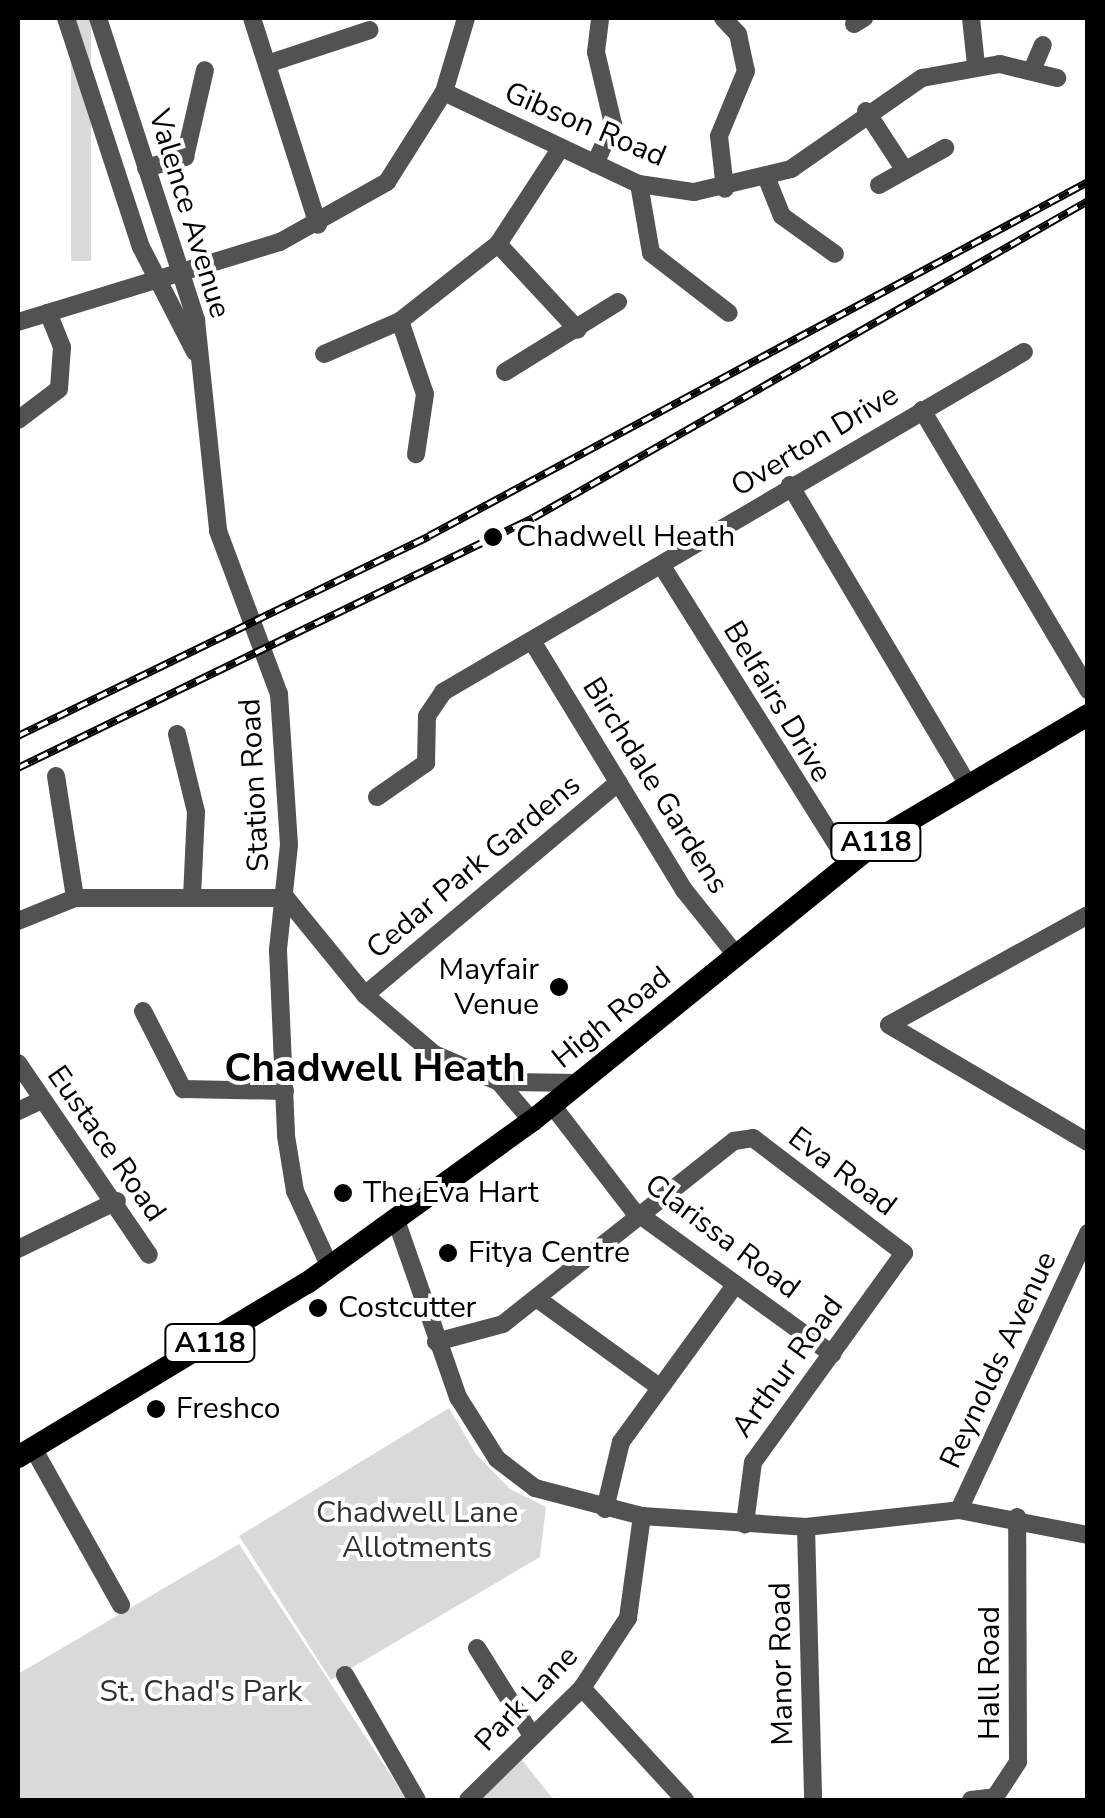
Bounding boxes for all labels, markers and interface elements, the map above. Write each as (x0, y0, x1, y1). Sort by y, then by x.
street label: Gibson Road (499, 75, 671, 175)
street label: Valence Avenue (140, 105, 238, 323)
street label: Overton Drive (725, 377, 905, 505)
place label: Chadwell Heath (516, 519, 735, 555)
marker: Chadwell Heath (480, 524, 506, 550)
street label: Belfairs Drive (715, 615, 839, 789)
street label: Birchdale Gardens (574, 671, 736, 901)
street label: Station Road (232, 697, 278, 873)
street label: Cedar Park Gardens (360, 767, 588, 967)
road number: A118 (828, 819, 924, 865)
place label: Mayfair Venue (439, 952, 539, 1022)
street label: High Road (546, 959, 678, 1077)
marker: Mayfair Venue (548, 976, 570, 998)
district label: Chadwell Heath (224, 1044, 526, 1092)
street label: Eustace Road (39, 1059, 173, 1229)
street label: Eva Road (781, 1120, 903, 1224)
street label: Clarissa Road (637, 1167, 807, 1307)
place label: The Eva Hart (363, 1175, 539, 1211)
marker: The Eva Hart (332, 1182, 354, 1204)
place label: Fitya Centre (468, 1235, 630, 1271)
marker: Fitya Centre (437, 1242, 459, 1264)
street label: Reynolds Avenue (933, 1246, 1065, 1474)
street label: Arthur Road (725, 1289, 851, 1445)
place label: Costcutter (338, 1290, 476, 1326)
marker: Costcutter (307, 1297, 329, 1319)
road number: A118 (162, 1320, 258, 1366)
place label: Freshco (176, 1391, 280, 1427)
marker: Freshco (145, 1398, 167, 1420)
park label: Chadwell Lane Allotments (316, 1495, 518, 1566)
street label: Manor Road (763, 1582, 801, 1746)
street label: Hall Road (972, 1606, 1008, 1740)
street label: Park Lane (468, 1639, 586, 1759)
park label: St. Chad's Park (99, 1674, 303, 1710)

